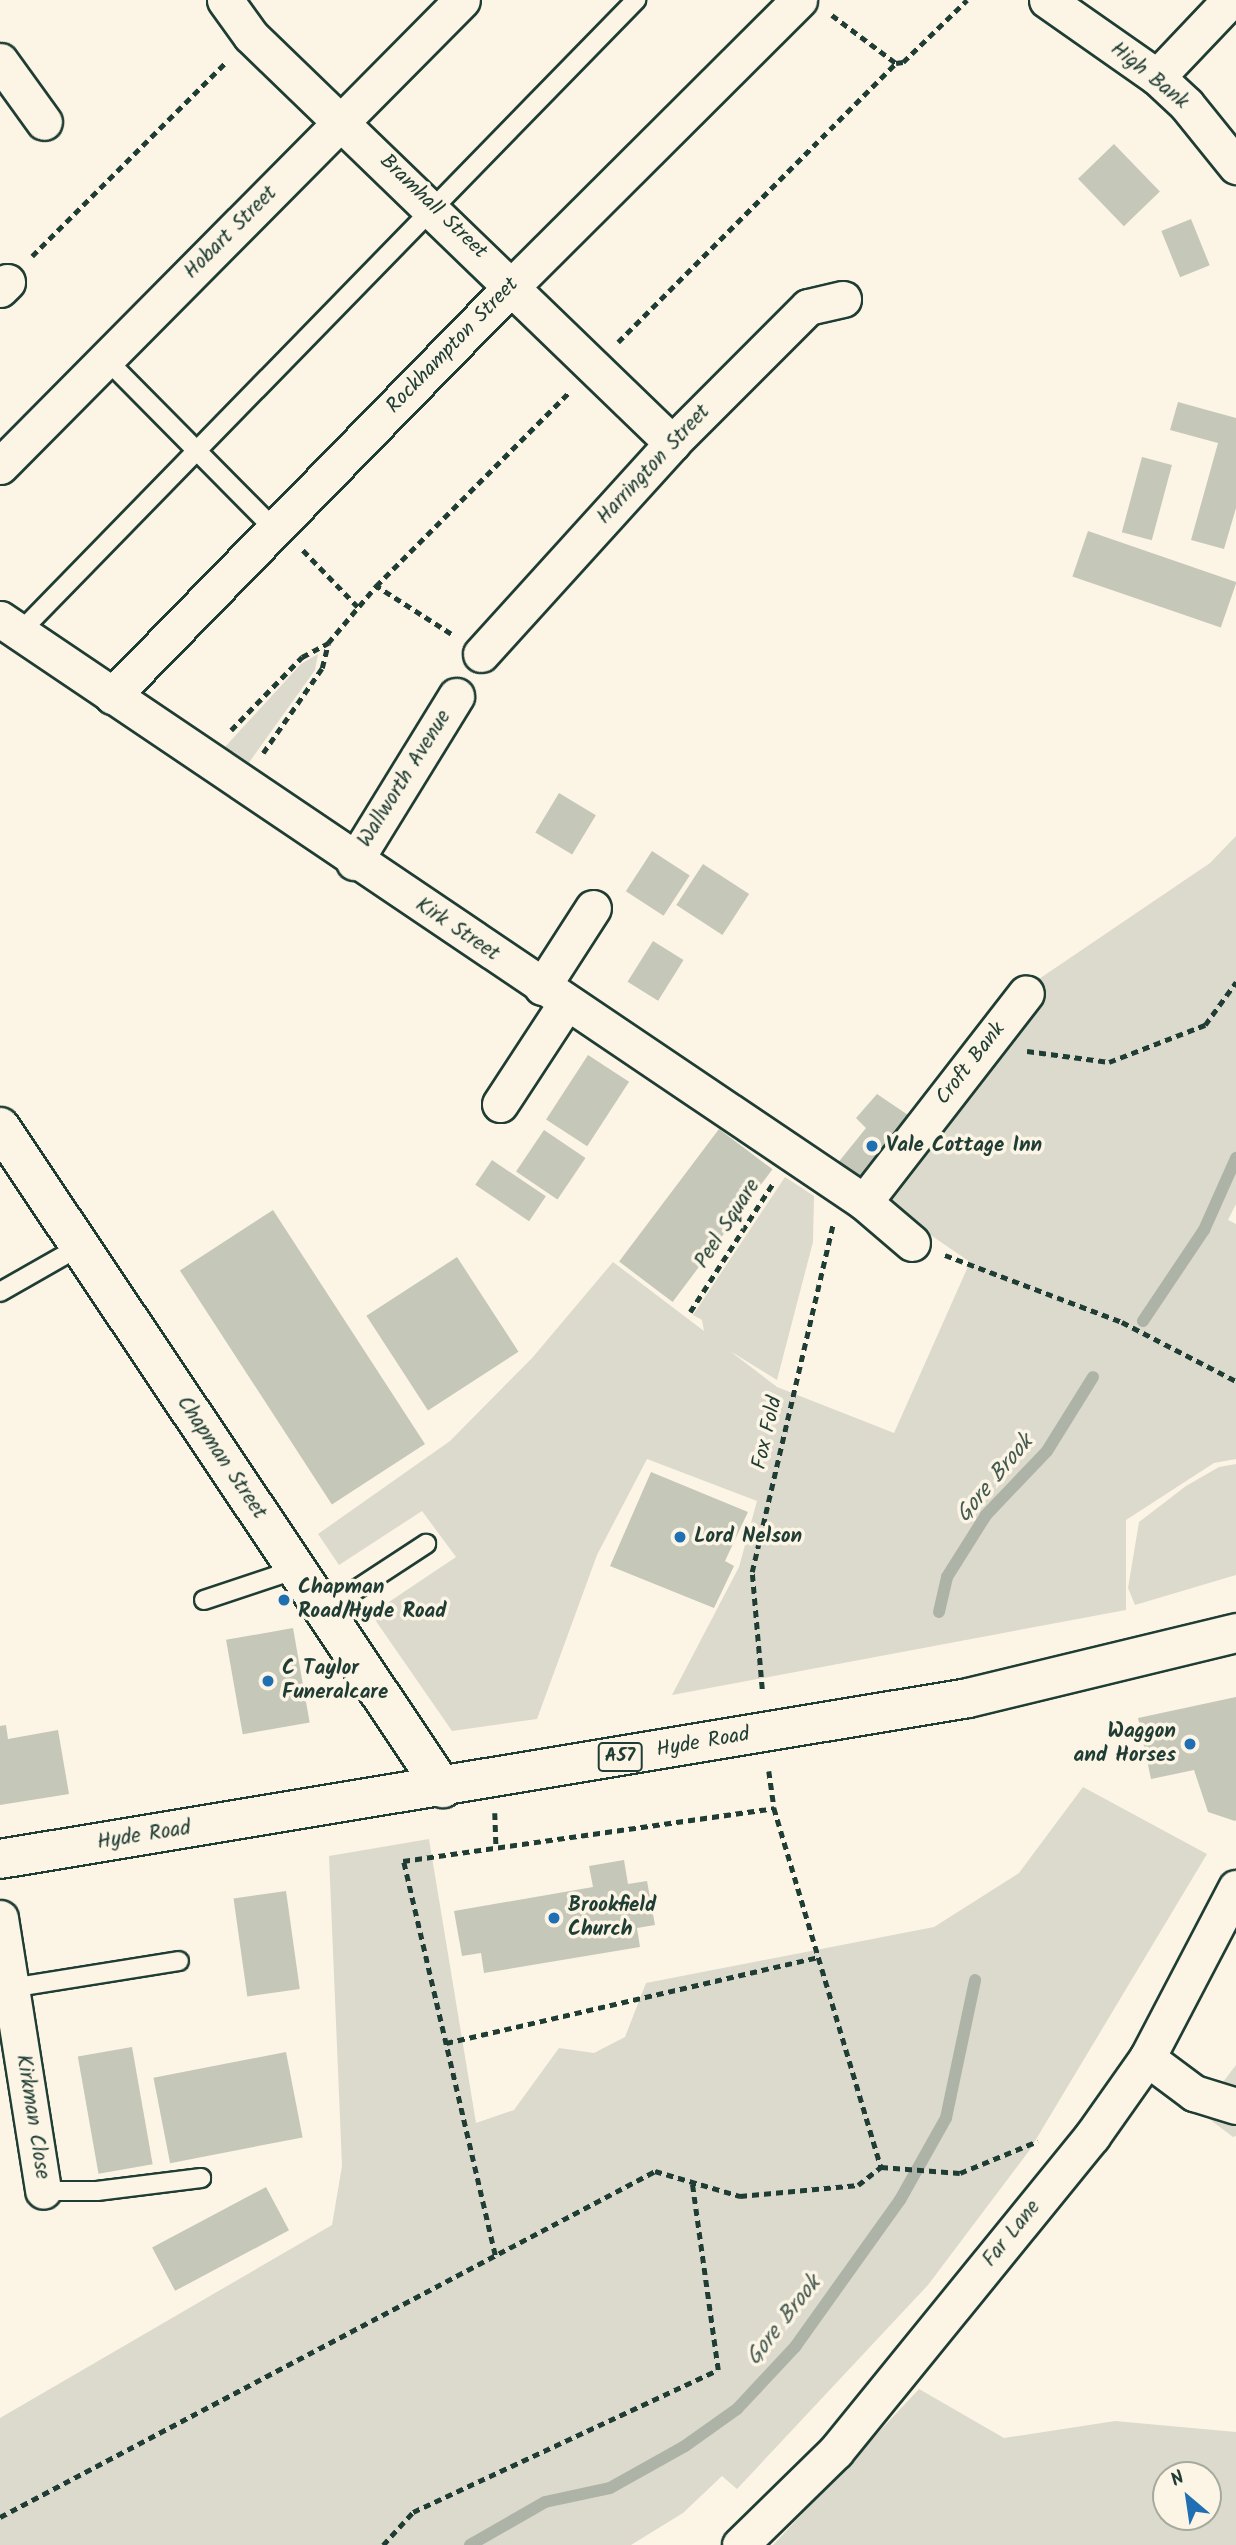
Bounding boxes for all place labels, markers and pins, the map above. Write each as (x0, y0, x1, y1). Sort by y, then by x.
place label: Vale Cottage Inn (886, 1133, 1042, 1159)
marker: Vale Cottage Inn (864, 1138, 880, 1154)
place label: Lord Nelson (694, 1524, 802, 1550)
marker: Lord Nelson (672, 1529, 688, 1545)
place label: Chapman Road/Hyde Road (298, 1575, 447, 1625)
marker: Chapman Road/Hyde Road (276, 1592, 292, 1608)
place label: C Taylor Funeralcare (282, 1656, 388, 1706)
marker: C Taylor Funeralcare (260, 1673, 276, 1689)
place label: Waggon and Horses (1074, 1719, 1176, 1769)
marker: Waggon and Horses (1182, 1736, 1198, 1752)
place label: Brookfield Church (568, 1893, 656, 1943)
marker: Brookfield Church (546, 1910, 562, 1926)

